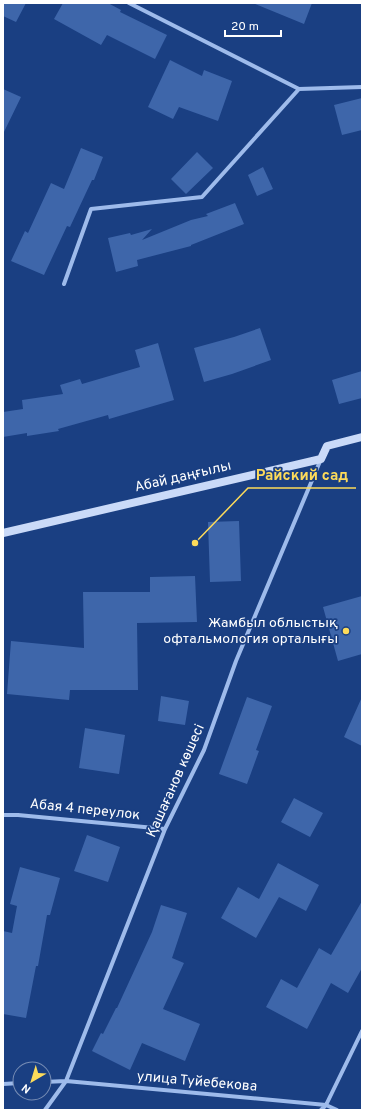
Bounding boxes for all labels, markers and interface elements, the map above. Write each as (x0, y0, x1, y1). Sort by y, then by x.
scale bar (225, 12, 281, 38)
text: 20 m (231, 19, 259, 35)
street label: Абай даңғылы (133, 458, 233, 496)
callout: Райский сад (248, 461, 356, 488)
text: Райский сад (256, 467, 348, 486)
place label: Жамбыл облыстық офтальмология орталығы (163, 615, 338, 648)
marker: Жамбыл облыстық офтальмология орталығы (341, 626, 351, 636)
street label: Қашағанов көшесі (143, 722, 209, 840)
street label: Абая 4 переулок (29, 796, 141, 824)
north arrow (12, 1061, 52, 1101)
street label: улица Туйебекова (136, 1068, 258, 1096)
text: N (19, 1080, 34, 1096)

